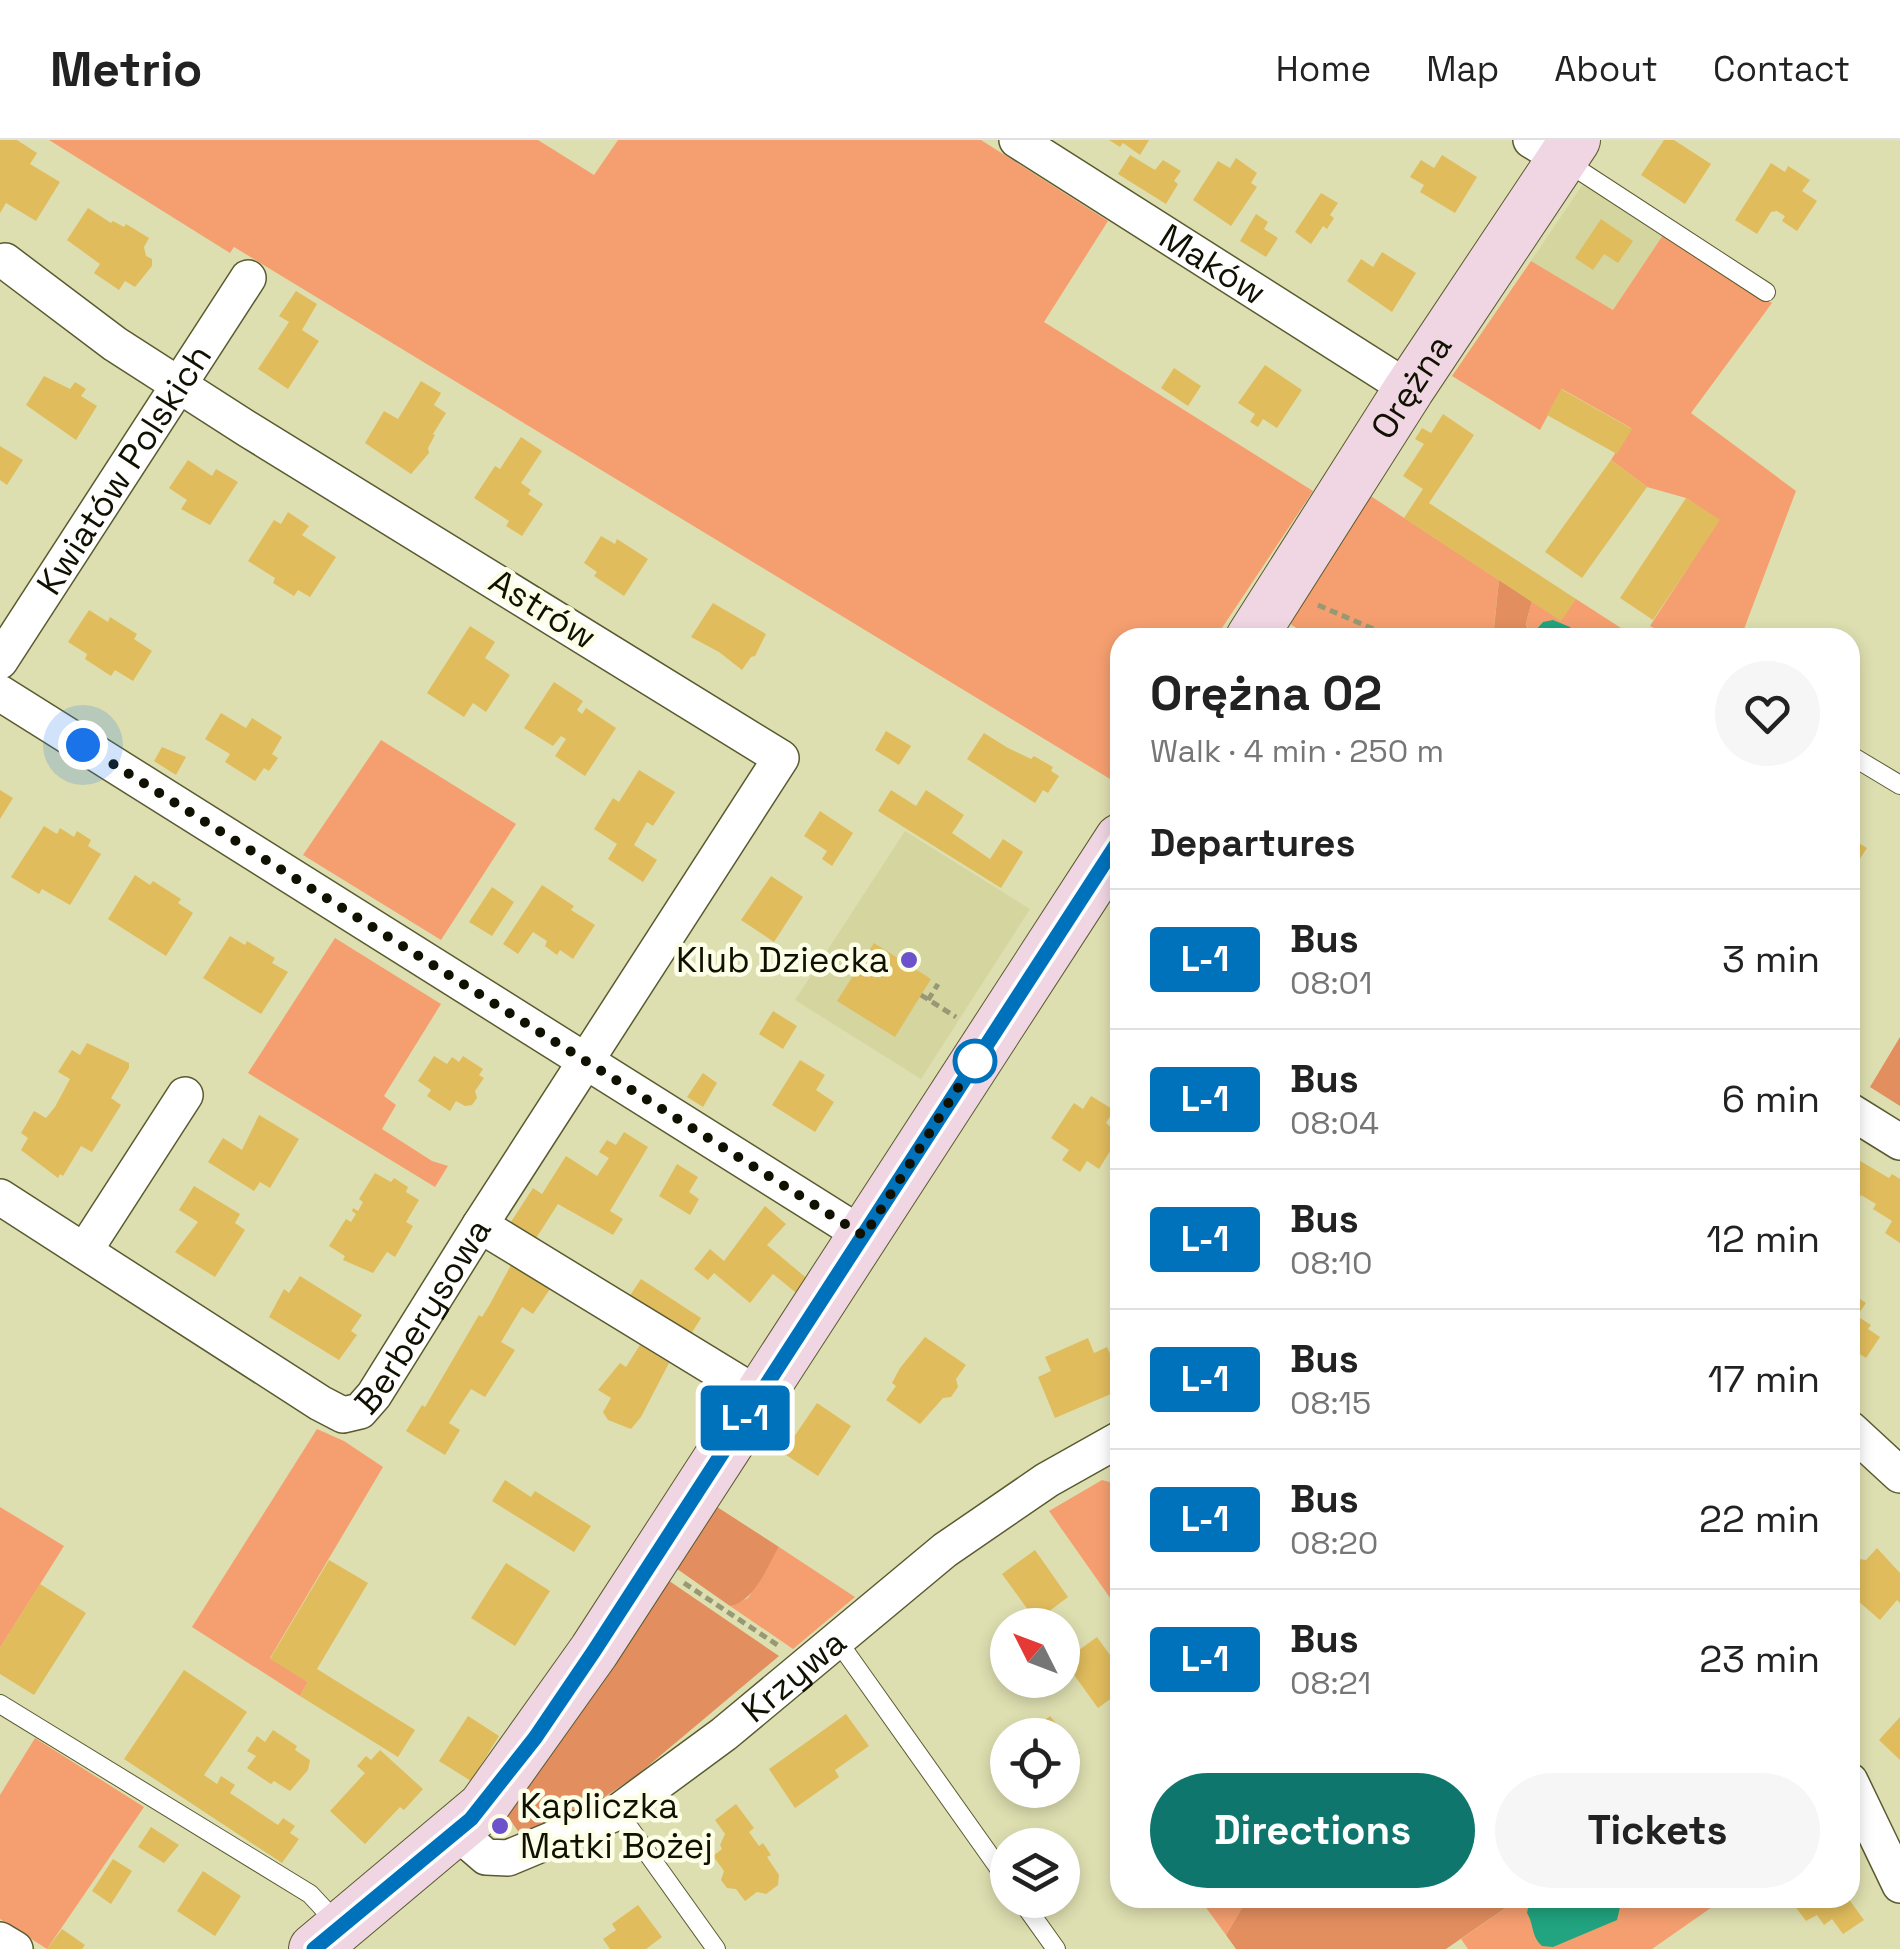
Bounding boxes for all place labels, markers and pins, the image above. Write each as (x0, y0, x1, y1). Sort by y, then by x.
place label: Klub Dziecka (676, 938, 889, 982)
marker: Klub Dziecka (898, 949, 920, 971)
unlabelled marker (954, 1040, 996, 1082)
place label: Kapliczka Matki Bożej (520, 1784, 713, 1868)
marker: Kapliczka Matki Bożej (489, 1815, 511, 1837)

